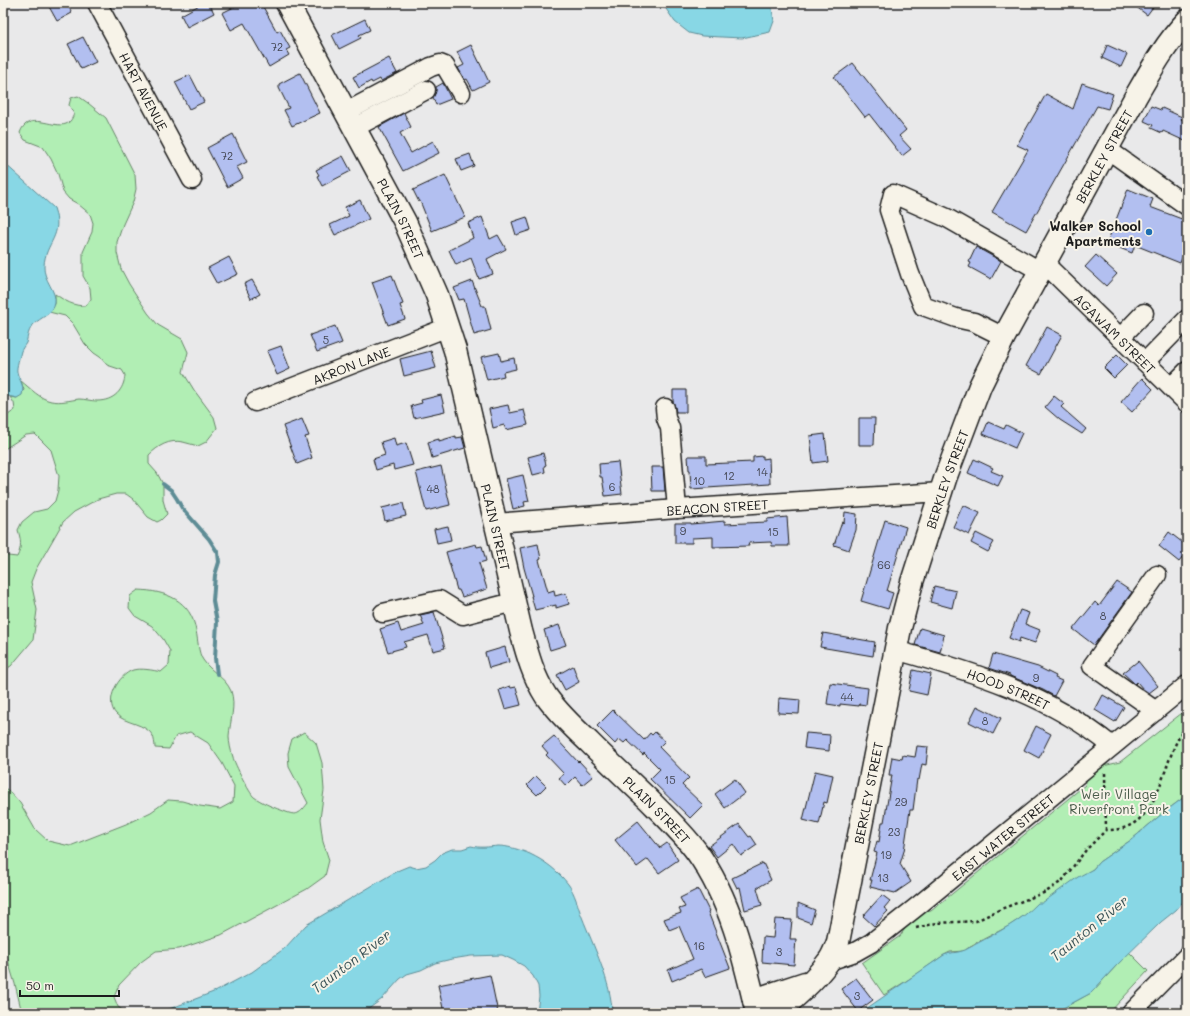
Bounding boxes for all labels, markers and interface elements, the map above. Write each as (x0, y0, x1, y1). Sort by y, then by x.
house number: 72 (271, 39, 283, 54)
street label: HART AVENUE (116, 49, 172, 133)
street label: BERKLEY STREET (1071, 106, 1136, 205)
house number: 72 (221, 148, 233, 163)
street label: PLAIN STREET (374, 175, 429, 262)
place label: Walker School Apartments (1049, 217, 1141, 249)
marker: Walker School Apartments (1144, 227, 1154, 237)
street label: AGAWAM STREET (1071, 289, 1160, 377)
house number: 5 (323, 332, 329, 347)
street label: AKRON LANE (310, 342, 392, 388)
street label: BERKLEY STREET (921, 427, 971, 531)
house number: 14 (756, 464, 768, 479)
house number: 12 (723, 468, 735, 483)
house number: 10 (693, 473, 705, 488)
house number: 6 (609, 479, 615, 494)
house number: 48 (426, 481, 440, 496)
street label: PLAIN STREET (478, 482, 515, 572)
street label: BEACON STREET (666, 495, 769, 518)
house number: 9 (680, 523, 687, 538)
house number: 15 (767, 524, 779, 539)
house number: 66 (877, 557, 891, 572)
house number: 8 (1100, 608, 1107, 623)
street label: HOOD STREET (965, 664, 1053, 713)
house number: 9 (1033, 670, 1040, 685)
house number: 44 (841, 689, 854, 704)
house number: 8 (982, 713, 989, 728)
street label: BERKLEY STREET (849, 740, 886, 845)
street label: PLAIN STREET (620, 772, 695, 846)
house number: 15 (664, 772, 676, 787)
park label: Weir Village Riverfront Park (1069, 785, 1169, 817)
street label: EAST WATER STREET (948, 789, 1057, 884)
house number: 29 (895, 794, 908, 809)
house number: 23 (888, 824, 901, 839)
house number: 19 (880, 847, 892, 862)
house number: 13 (877, 870, 889, 885)
water label: Taunton River (1046, 891, 1132, 965)
water label: Taunton River (307, 925, 395, 997)
house number: 16 (693, 938, 705, 953)
house number: 3 (776, 944, 783, 959)
scale bar (20, 972, 119, 998)
text: 50 m (26, 977, 54, 993)
house number: 3 (854, 988, 861, 1003)

